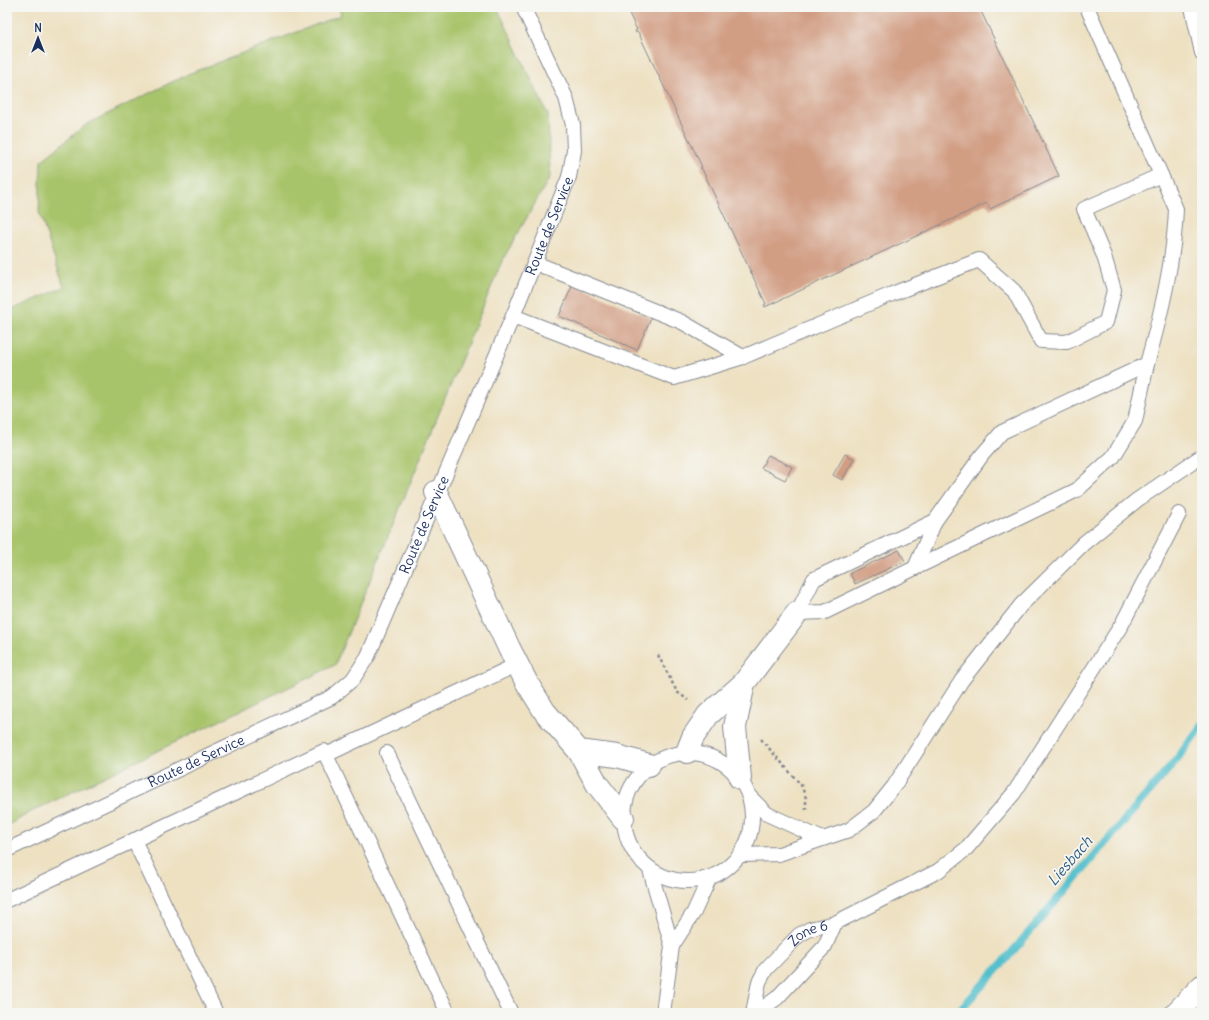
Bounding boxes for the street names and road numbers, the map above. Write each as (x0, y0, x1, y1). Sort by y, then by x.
street label: Route de Service (521, 174, 577, 278)
street label: Route de Service (395, 473, 453, 577)
street label: Route de Service (145, 731, 247, 791)
street label: Zone 6 (784, 916, 830, 950)

